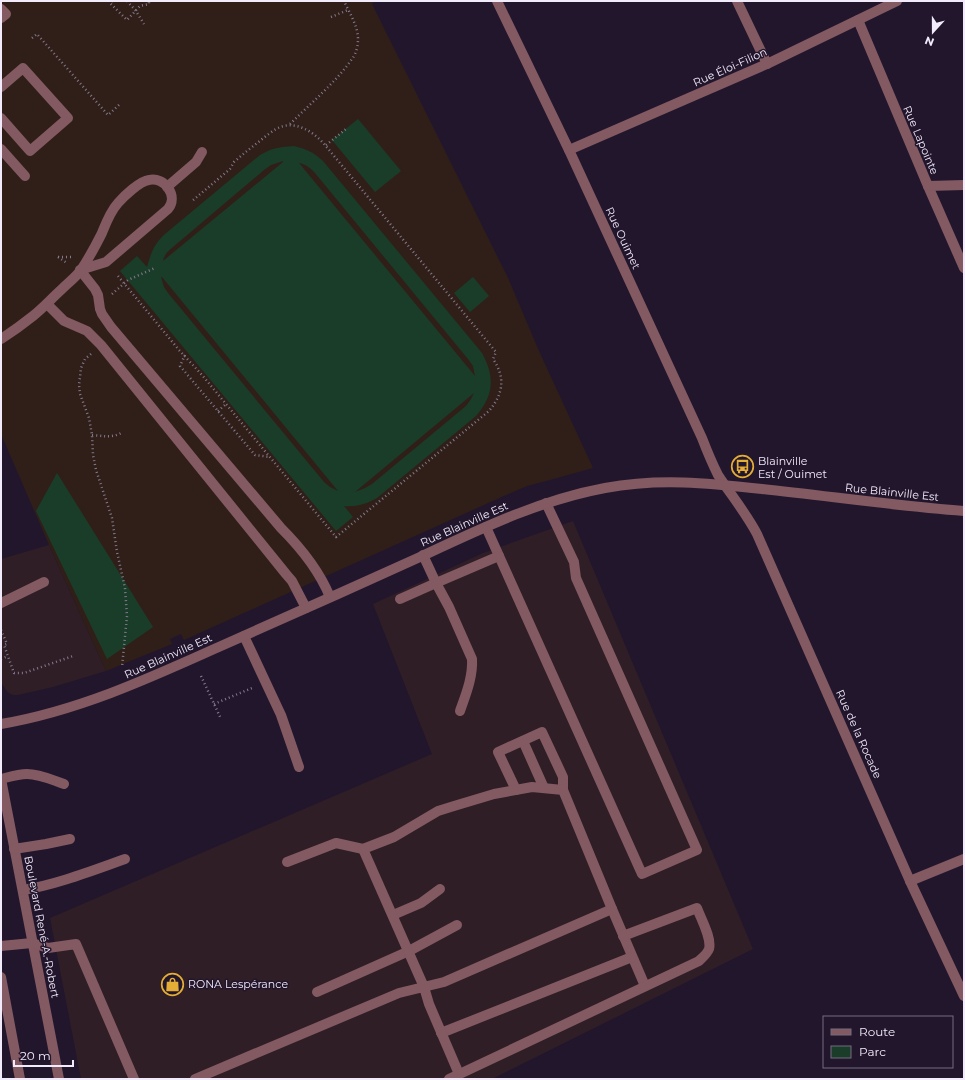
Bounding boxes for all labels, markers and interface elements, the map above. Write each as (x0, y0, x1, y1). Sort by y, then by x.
north arrow (913, 12, 953, 52)
text: N (923, 33, 936, 49)
street label: Rue Éloi-Filion (691, 44, 769, 90)
street label: Rue Lapointe (900, 103, 942, 177)
street label: Rue Ouimet (602, 205, 644, 272)
bus stop icon: Blainville Est / Ouimet (730, 454, 756, 480)
place label: Blainville Est / Ouimet (758, 454, 827, 481)
street label: Rue Blainville Est (844, 480, 940, 504)
street label: Rue Blainville Est (418, 498, 510, 550)
street label: Rue Blainville Est (122, 630, 214, 682)
street label: Rue de la Rocade (833, 687, 885, 781)
street label: Boulevard René-A.-Robert (21, 855, 63, 1000)
shop icon: RONA Lespérance (160, 971, 186, 997)
place label: RONA Lespérance (188, 977, 288, 991)
legend (823, 1016, 953, 1068)
text: Route (859, 1024, 895, 1039)
scale bar (14, 1042, 73, 1068)
text: Parc (859, 1044, 886, 1059)
text: 20 m (20, 1048, 51, 1063)

